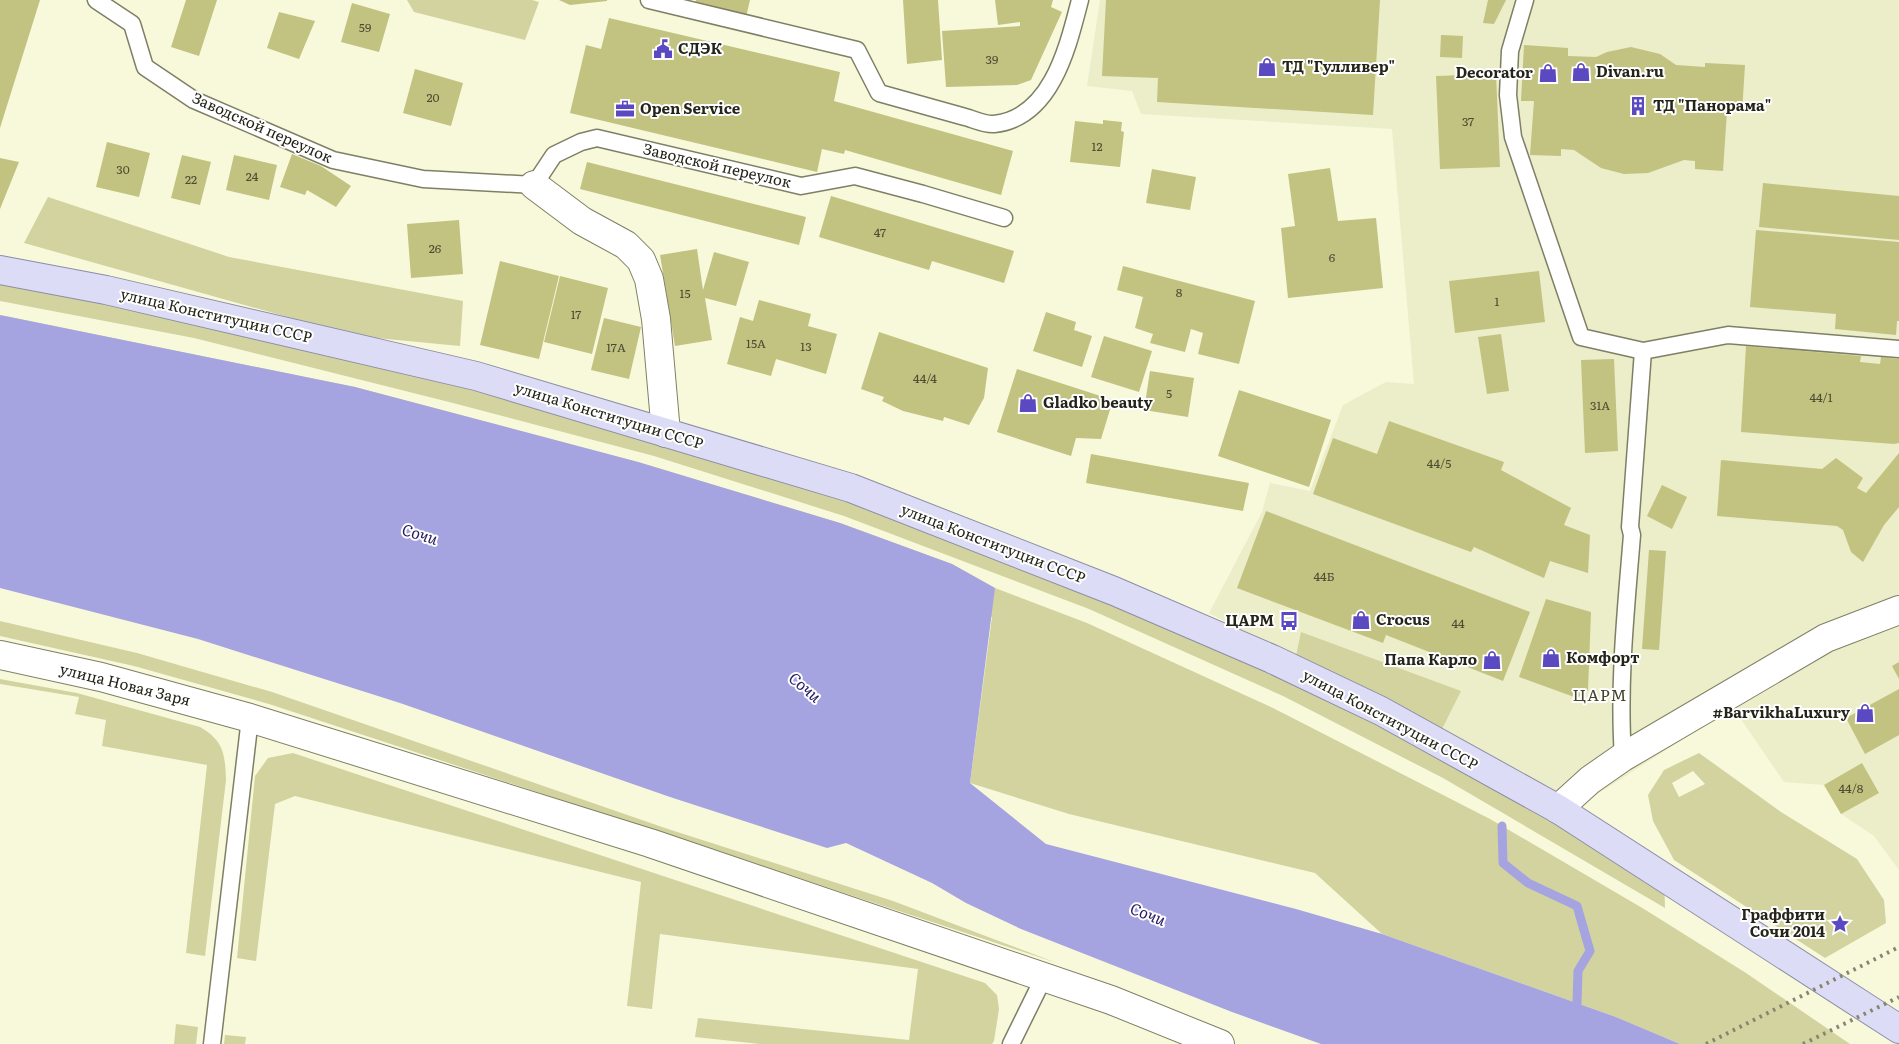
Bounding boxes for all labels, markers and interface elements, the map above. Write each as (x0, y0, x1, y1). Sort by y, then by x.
house number: 59 (359, 18, 371, 36)
place label: СДЭК (678, 36, 723, 59)
public building icon: СДЭК (652, 38, 674, 60)
house number: 39 (986, 50, 998, 68)
place label: ТД "Гулливер" (1282, 54, 1395, 77)
shop icon: ТД "Гулливер" (1256, 56, 1278, 78)
place label: Divan.ru (1596, 59, 1664, 82)
place label: Decorator (1455, 60, 1533, 83)
shop icon: Divan.ru (1570, 61, 1592, 83)
shop icon: Decorator (1537, 62, 1559, 84)
street label: Заводской переулок (189, 85, 336, 168)
house number: 20 (426, 88, 440, 106)
place label: ТД "Панорама" (1653, 93, 1771, 116)
building icon: ТД "Панорама" (1627, 95, 1649, 117)
place label: Open Service (640, 96, 741, 119)
office icon: Open Service (614, 98, 636, 120)
house number: 37 (1462, 112, 1474, 130)
street label: Заводской переулок (641, 136, 794, 193)
house number: 12 (1092, 137, 1102, 155)
house number: 30 (116, 160, 130, 178)
house number: 24 (246, 167, 259, 185)
house number: 22 (185, 170, 197, 188)
house number: 47 (874, 223, 886, 241)
house number: 26 (429, 239, 442, 257)
house number: 6 (1329, 248, 1336, 266)
street label: улица Конституции СССР (118, 281, 314, 348)
house number: 8 (1176, 283, 1183, 301)
house number: 15 (680, 284, 690, 302)
house number: 1 (1495, 292, 1500, 310)
house number: 17 (571, 305, 581, 323)
house number: 15А (746, 334, 766, 352)
house number: 13 (800, 337, 812, 355)
house number: 17А (606, 338, 626, 356)
house number: 44/4 (913, 369, 937, 387)
street label: улица Конституции СССР (512, 375, 707, 454)
house number: 5 (1166, 384, 1172, 402)
house number: 44/1 (1809, 388, 1833, 406)
place label: Gladko beauty (1043, 390, 1153, 413)
shop icon: Gladko beauty (1017, 392, 1039, 414)
house number: 31А (1590, 396, 1610, 414)
house number: 44/5 (1427, 454, 1451, 472)
street label: улица Конституции СССР (898, 497, 1089, 588)
water label: Сочи (399, 516, 442, 550)
house number: 44Б (1313, 567, 1335, 585)
place label: Crocus (1376, 607, 1430, 630)
place label: ЦАРМ (1225, 608, 1274, 631)
shop icon: Crocus (1350, 609, 1372, 631)
bus stop icon: ЦАРМ (1278, 610, 1300, 632)
house number: 44 (1451, 614, 1465, 632)
place label: Комфорт (1566, 645, 1640, 668)
place label: Папа Карло (1384, 647, 1477, 670)
shop icon: Комфорт (1540, 647, 1562, 669)
shop icon: Папа Карло (1481, 649, 1503, 671)
street label: улица Новая Заря (58, 656, 193, 711)
street label: улица Конституции СССР (1299, 663, 1483, 775)
water label: Сочи (784, 665, 828, 707)
district label: ЦАРМ (1573, 682, 1627, 706)
place label: #BarvikhaLuxury (1713, 700, 1851, 723)
shop icon: #BarvikhaLuxury (1854, 702, 1876, 724)
house number: 44/8 (1839, 779, 1864, 797)
water label: Сочи (1127, 895, 1170, 931)
place label: Граффити Сочи 2014 (1741, 902, 1825, 942)
place icon: Граффити Сочи 2014 (1829, 913, 1851, 935)

